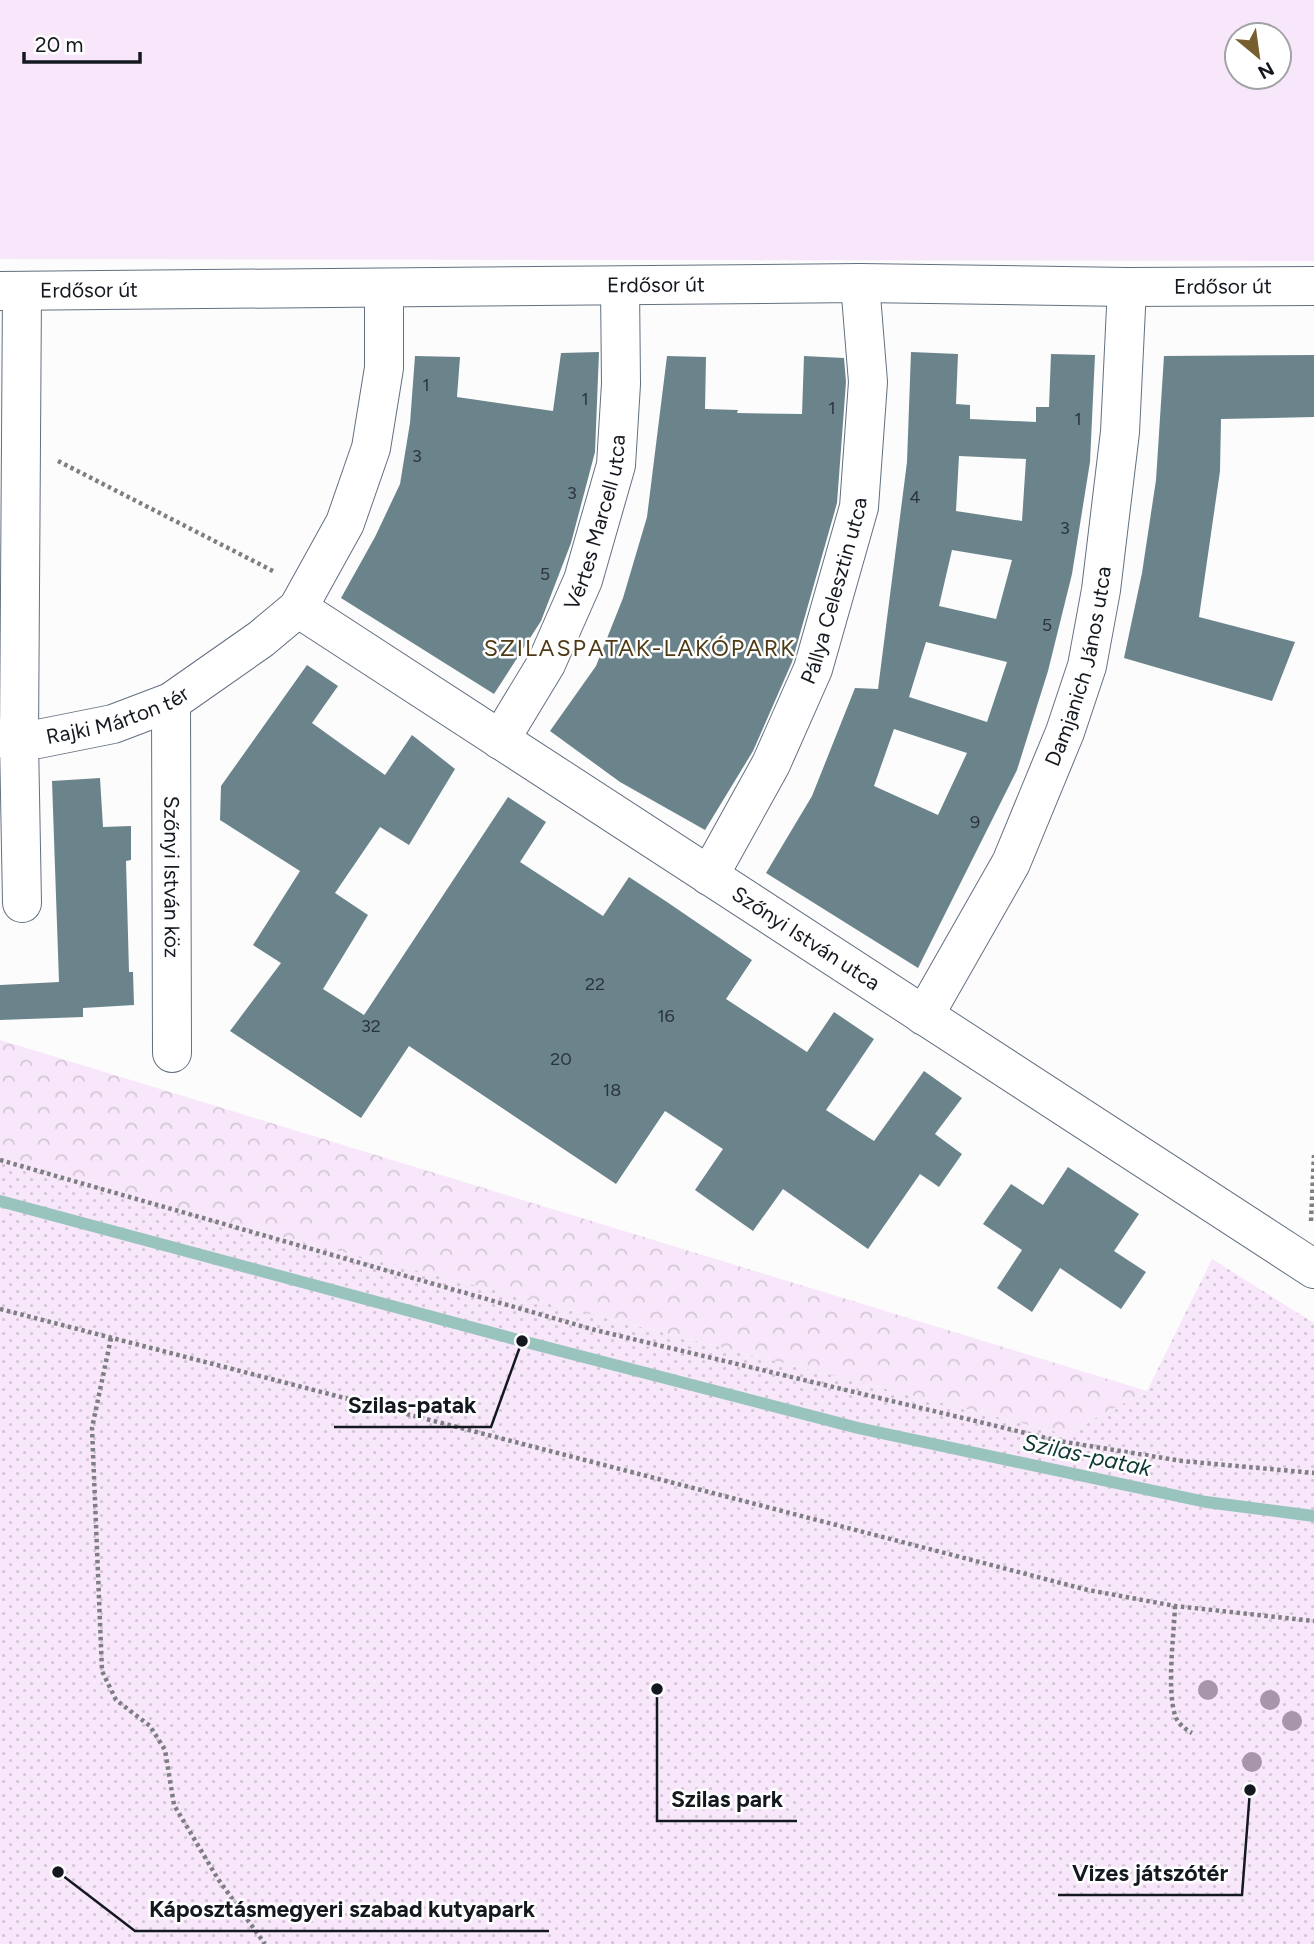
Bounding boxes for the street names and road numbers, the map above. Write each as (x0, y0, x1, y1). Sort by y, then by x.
street label: Erdősor út (607, 271, 705, 297)
street label: Erdősor út (1174, 273, 1272, 299)
street label: Erdősor út (40, 277, 138, 303)
street label: Vértes Marcell utca (559, 434, 630, 613)
street label: Pállya Celesztin utca (795, 497, 872, 688)
street label: Damjanich János utca (1039, 565, 1116, 770)
street label: Rajki Márton tér (44, 681, 193, 749)
street label: Szőnyi István köz (159, 796, 185, 958)
street label: Szőnyi István utca (728, 881, 885, 995)

